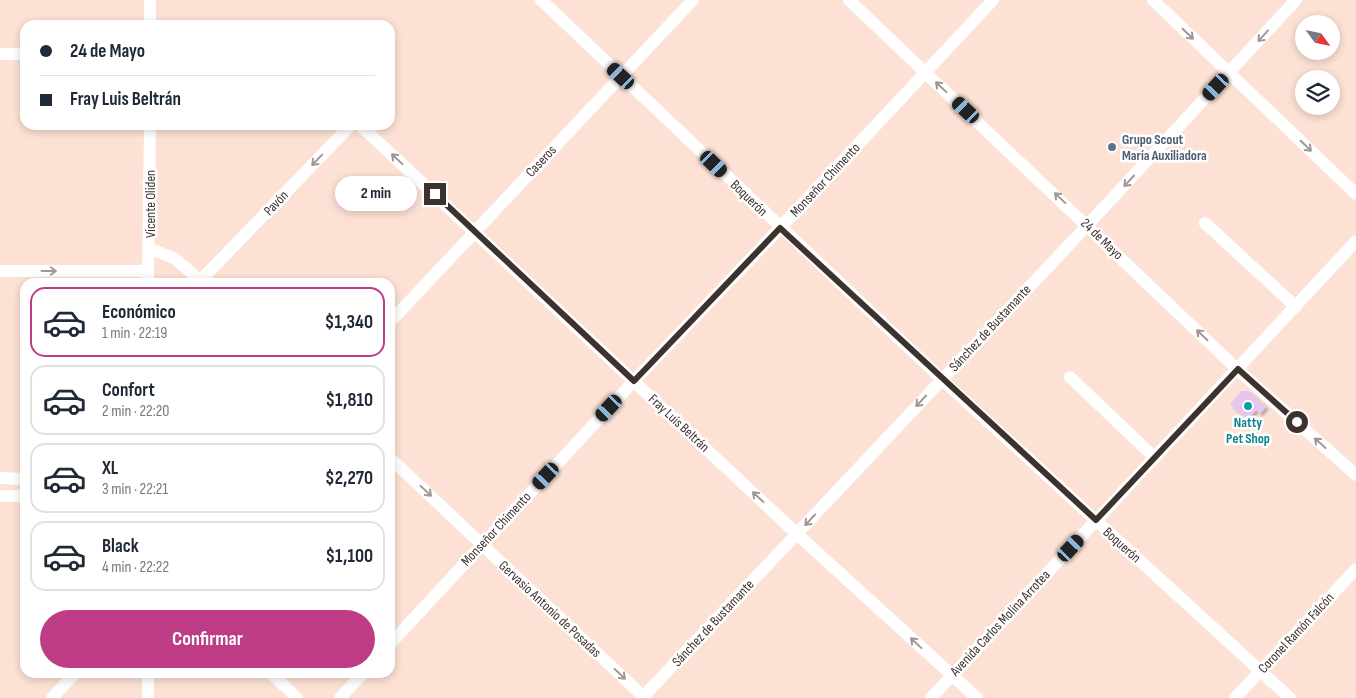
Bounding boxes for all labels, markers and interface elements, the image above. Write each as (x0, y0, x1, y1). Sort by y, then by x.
north arrow (1295, 15, 1340, 60)
map controls (1295, 15, 1340, 115)
one-way arrow (1182, 28, 1194, 40)
one-way arrow (1257, 30, 1269, 42)
text: 24 de Mayo (70, 40, 145, 63)
car (604, 60, 637, 92)
button: layers (1295, 70, 1340, 115)
car (1200, 71, 1231, 103)
one-way arrow (935, 81, 948, 93)
text: Fray Luis Beltrán (70, 88, 181, 111)
car (949, 94, 982, 126)
place label: Grupo Scout María Auxiliadora (1122, 131, 1207, 164)
street label: Monseñor Chimento (786, 139, 864, 220)
one-way arrow (1299, 140, 1312, 152)
marker: Grupo Scout María Auxiliadora (1106, 141, 1118, 153)
street label: Caseros (522, 142, 560, 180)
car (697, 148, 730, 180)
one-way arrow (390, 153, 403, 165)
one-way arrow (311, 154, 323, 166)
street label: Vicente Oliden (142, 170, 159, 238)
one-way arrow (1123, 175, 1135, 187)
callout: 2 min (335, 176, 418, 212)
street label: Boquerón (727, 176, 771, 220)
route end (424, 183, 446, 205)
text: 2 min (361, 184, 391, 203)
street label: Pavón (260, 187, 292, 219)
one-way arrow (1053, 192, 1066, 204)
street label: 24 de Mayo (1077, 215, 1127, 263)
one-way arrow (40, 266, 56, 276)
street label: Sánchez de Bustamante (945, 281, 1035, 375)
icon: car (42, 300, 87, 345)
text: Económico (102, 301, 176, 324)
text: $1,340 (325, 311, 373, 334)
text: 1 min · 22:19 (102, 324, 167, 343)
one-way arrow (1196, 329, 1209, 341)
icon: car (42, 378, 87, 423)
text: Confort (102, 379, 155, 402)
text: $1,810 (325, 389, 373, 412)
street label: Fray Luis Beltrán (645, 391, 713, 455)
car (593, 392, 624, 424)
one-way arrow (915, 395, 927, 407)
marker: Natty Pet Shop (1242, 400, 1254, 412)
text: 2 min · 22:20 (102, 402, 169, 421)
route start (1286, 411, 1308, 433)
place label: Natty Pet Shop (1226, 414, 1270, 447)
one-way arrow (1313, 437, 1326, 449)
icon: car (42, 456, 87, 501)
text: XL (102, 457, 118, 480)
car (530, 460, 561, 492)
text: $2,270 (325, 467, 373, 490)
text: 3 min · 22:21 (102, 480, 168, 499)
one-way arrow (419, 485, 432, 497)
street label: Monseñor Chimento (457, 488, 535, 569)
one-way arrow (752, 491, 764, 503)
one-way arrow (804, 513, 816, 526)
street label: Boquerón (1100, 524, 1144, 566)
car (1055, 532, 1086, 564)
icon: car (42, 534, 87, 579)
text: Black (102, 535, 139, 558)
text: $1,100 (325, 545, 373, 568)
street label: Gervasio Antonio de Posadas (495, 557, 605, 661)
text: 4 min · 22:22 (102, 558, 169, 577)
street label: Avenida Carlos Molina Arrotea (946, 566, 1054, 680)
street label: Sánchez de Bustamante (668, 576, 758, 670)
street label: Coronel Ramón Falcón (1254, 589, 1338, 677)
button: Confirmar (40, 610, 375, 668)
one-way arrow (910, 637, 922, 649)
one-way arrow (614, 668, 627, 680)

